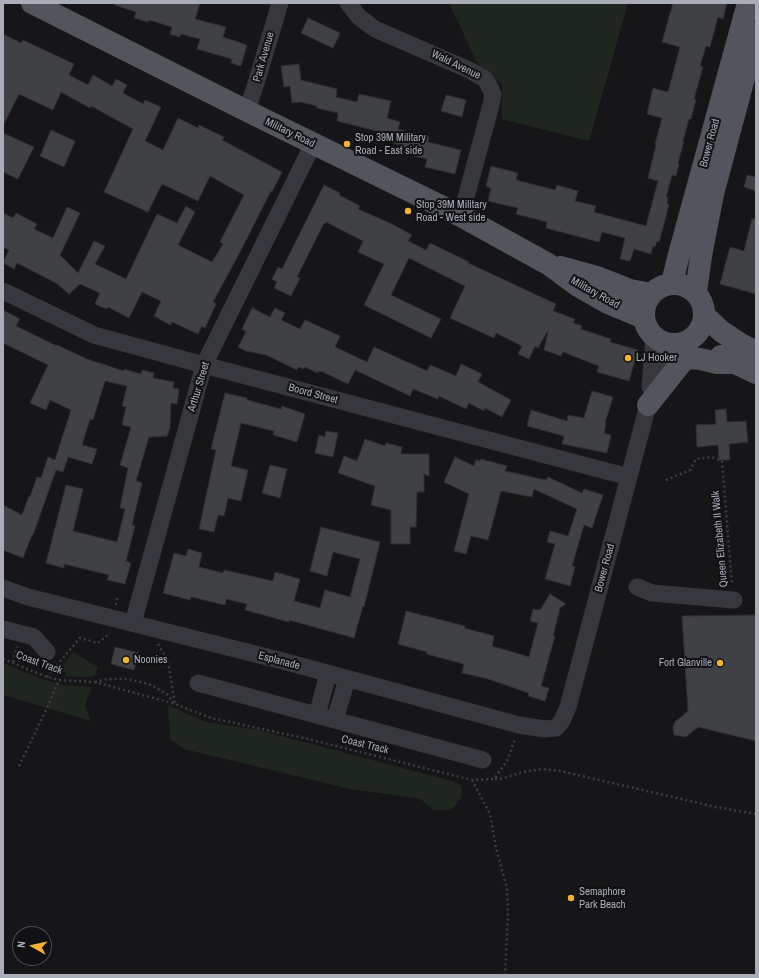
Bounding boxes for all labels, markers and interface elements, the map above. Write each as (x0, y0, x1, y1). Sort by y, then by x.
street label: Park Avenue (251, 30, 277, 84)
street label: Wald Avenue (429, 47, 483, 83)
street label: Military Road (263, 115, 317, 151)
street label: Bower Road (697, 117, 723, 169)
place label: Stop 39M Military Road - East side (355, 131, 426, 157)
marker: Stop 39M Military Road - East side (342, 139, 352, 149)
place label: Stop 39M Military Road - West side (416, 198, 487, 224)
marker: Stop 39M Military Road - West side (403, 206, 413, 216)
street label: Military Road (568, 274, 622, 312)
place label: LJ Hooker (636, 351, 677, 365)
marker: LJ Hooker (623, 353, 633, 363)
street label: Arthur Street (185, 361, 213, 413)
street label: Boord Street (287, 381, 339, 407)
street label: Queen Elizabeth II Walk (709, 490, 731, 588)
street label: Bower Road (592, 542, 618, 594)
street label: Coast Track (14, 649, 64, 677)
street label: Esplanade (257, 649, 301, 673)
place label: Noonies (134, 653, 168, 667)
marker: Noonies (121, 655, 131, 665)
place label: Fort Glanville (659, 656, 712, 670)
marker: Fort Glanville (715, 658, 725, 668)
street label: Coast Track (340, 733, 390, 757)
place label: Semaphore Park Beach (579, 885, 626, 911)
marker: Semaphore Park Beach (566, 893, 576, 903)
north arrow (12, 926, 52, 966)
text: N (14, 940, 28, 949)

